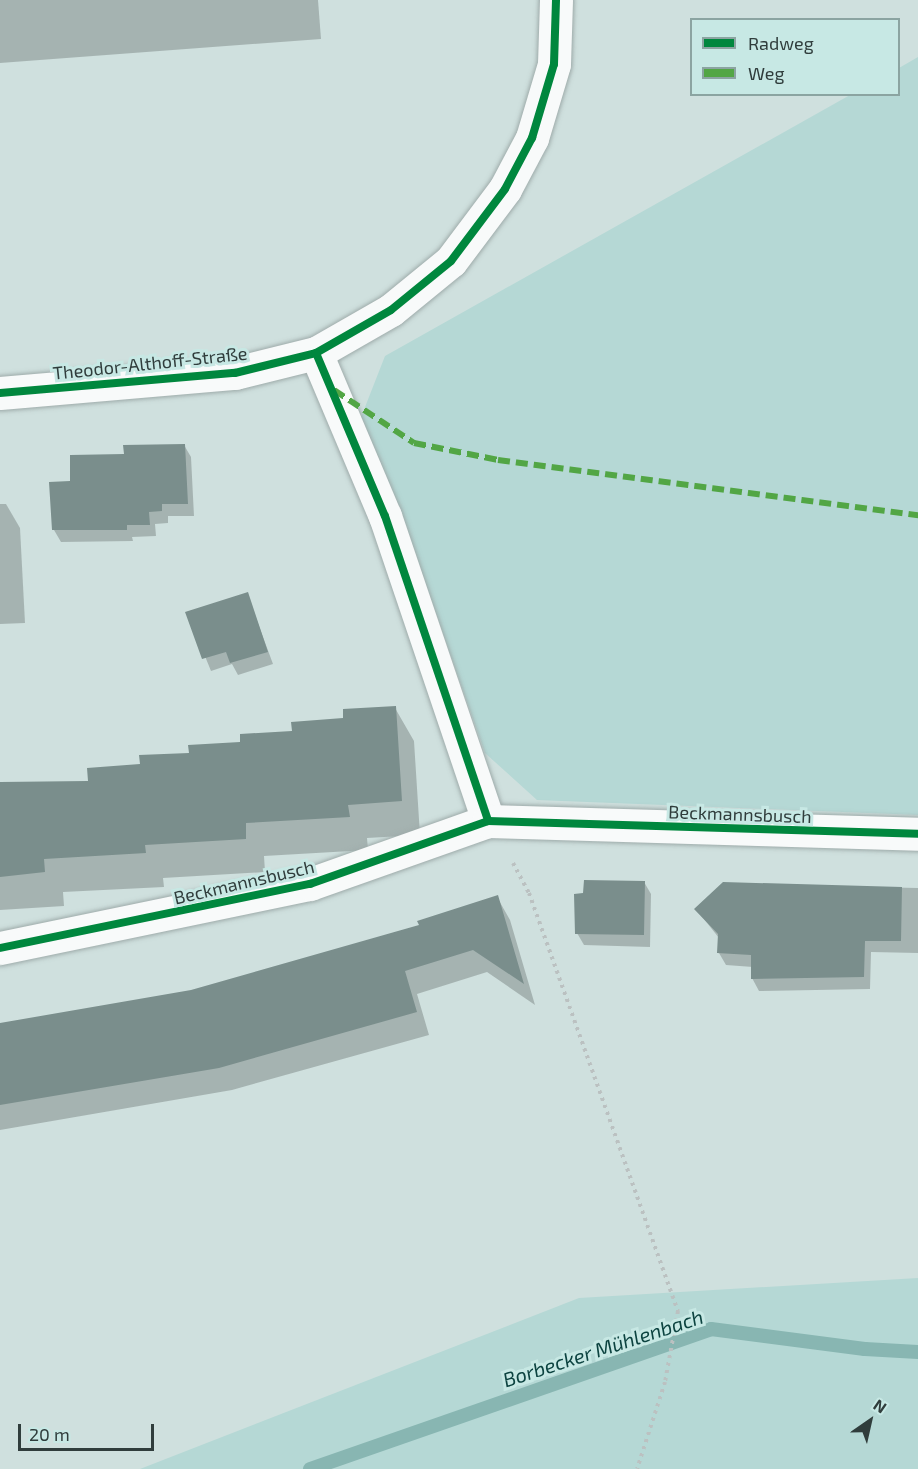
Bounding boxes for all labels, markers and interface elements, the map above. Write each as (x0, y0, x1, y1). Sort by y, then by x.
legend (690, 18, 900, 96)
text: Radweg (748, 32, 814, 54)
text: Weg (748, 62, 784, 84)
street label: Theodor-Althoff-Straße (52, 342, 248, 384)
street label: Beckmannsbusch (668, 801, 812, 827)
street label: Beckmannsbusch (172, 855, 316, 909)
water label: Borbecker Mühlenbach (500, 1304, 706, 1392)
north arrow (840, 1391, 900, 1451)
text: N (870, 1395, 890, 1417)
scale bar (21, 1412, 158, 1450)
text: 20 m (29, 1423, 70, 1445)

